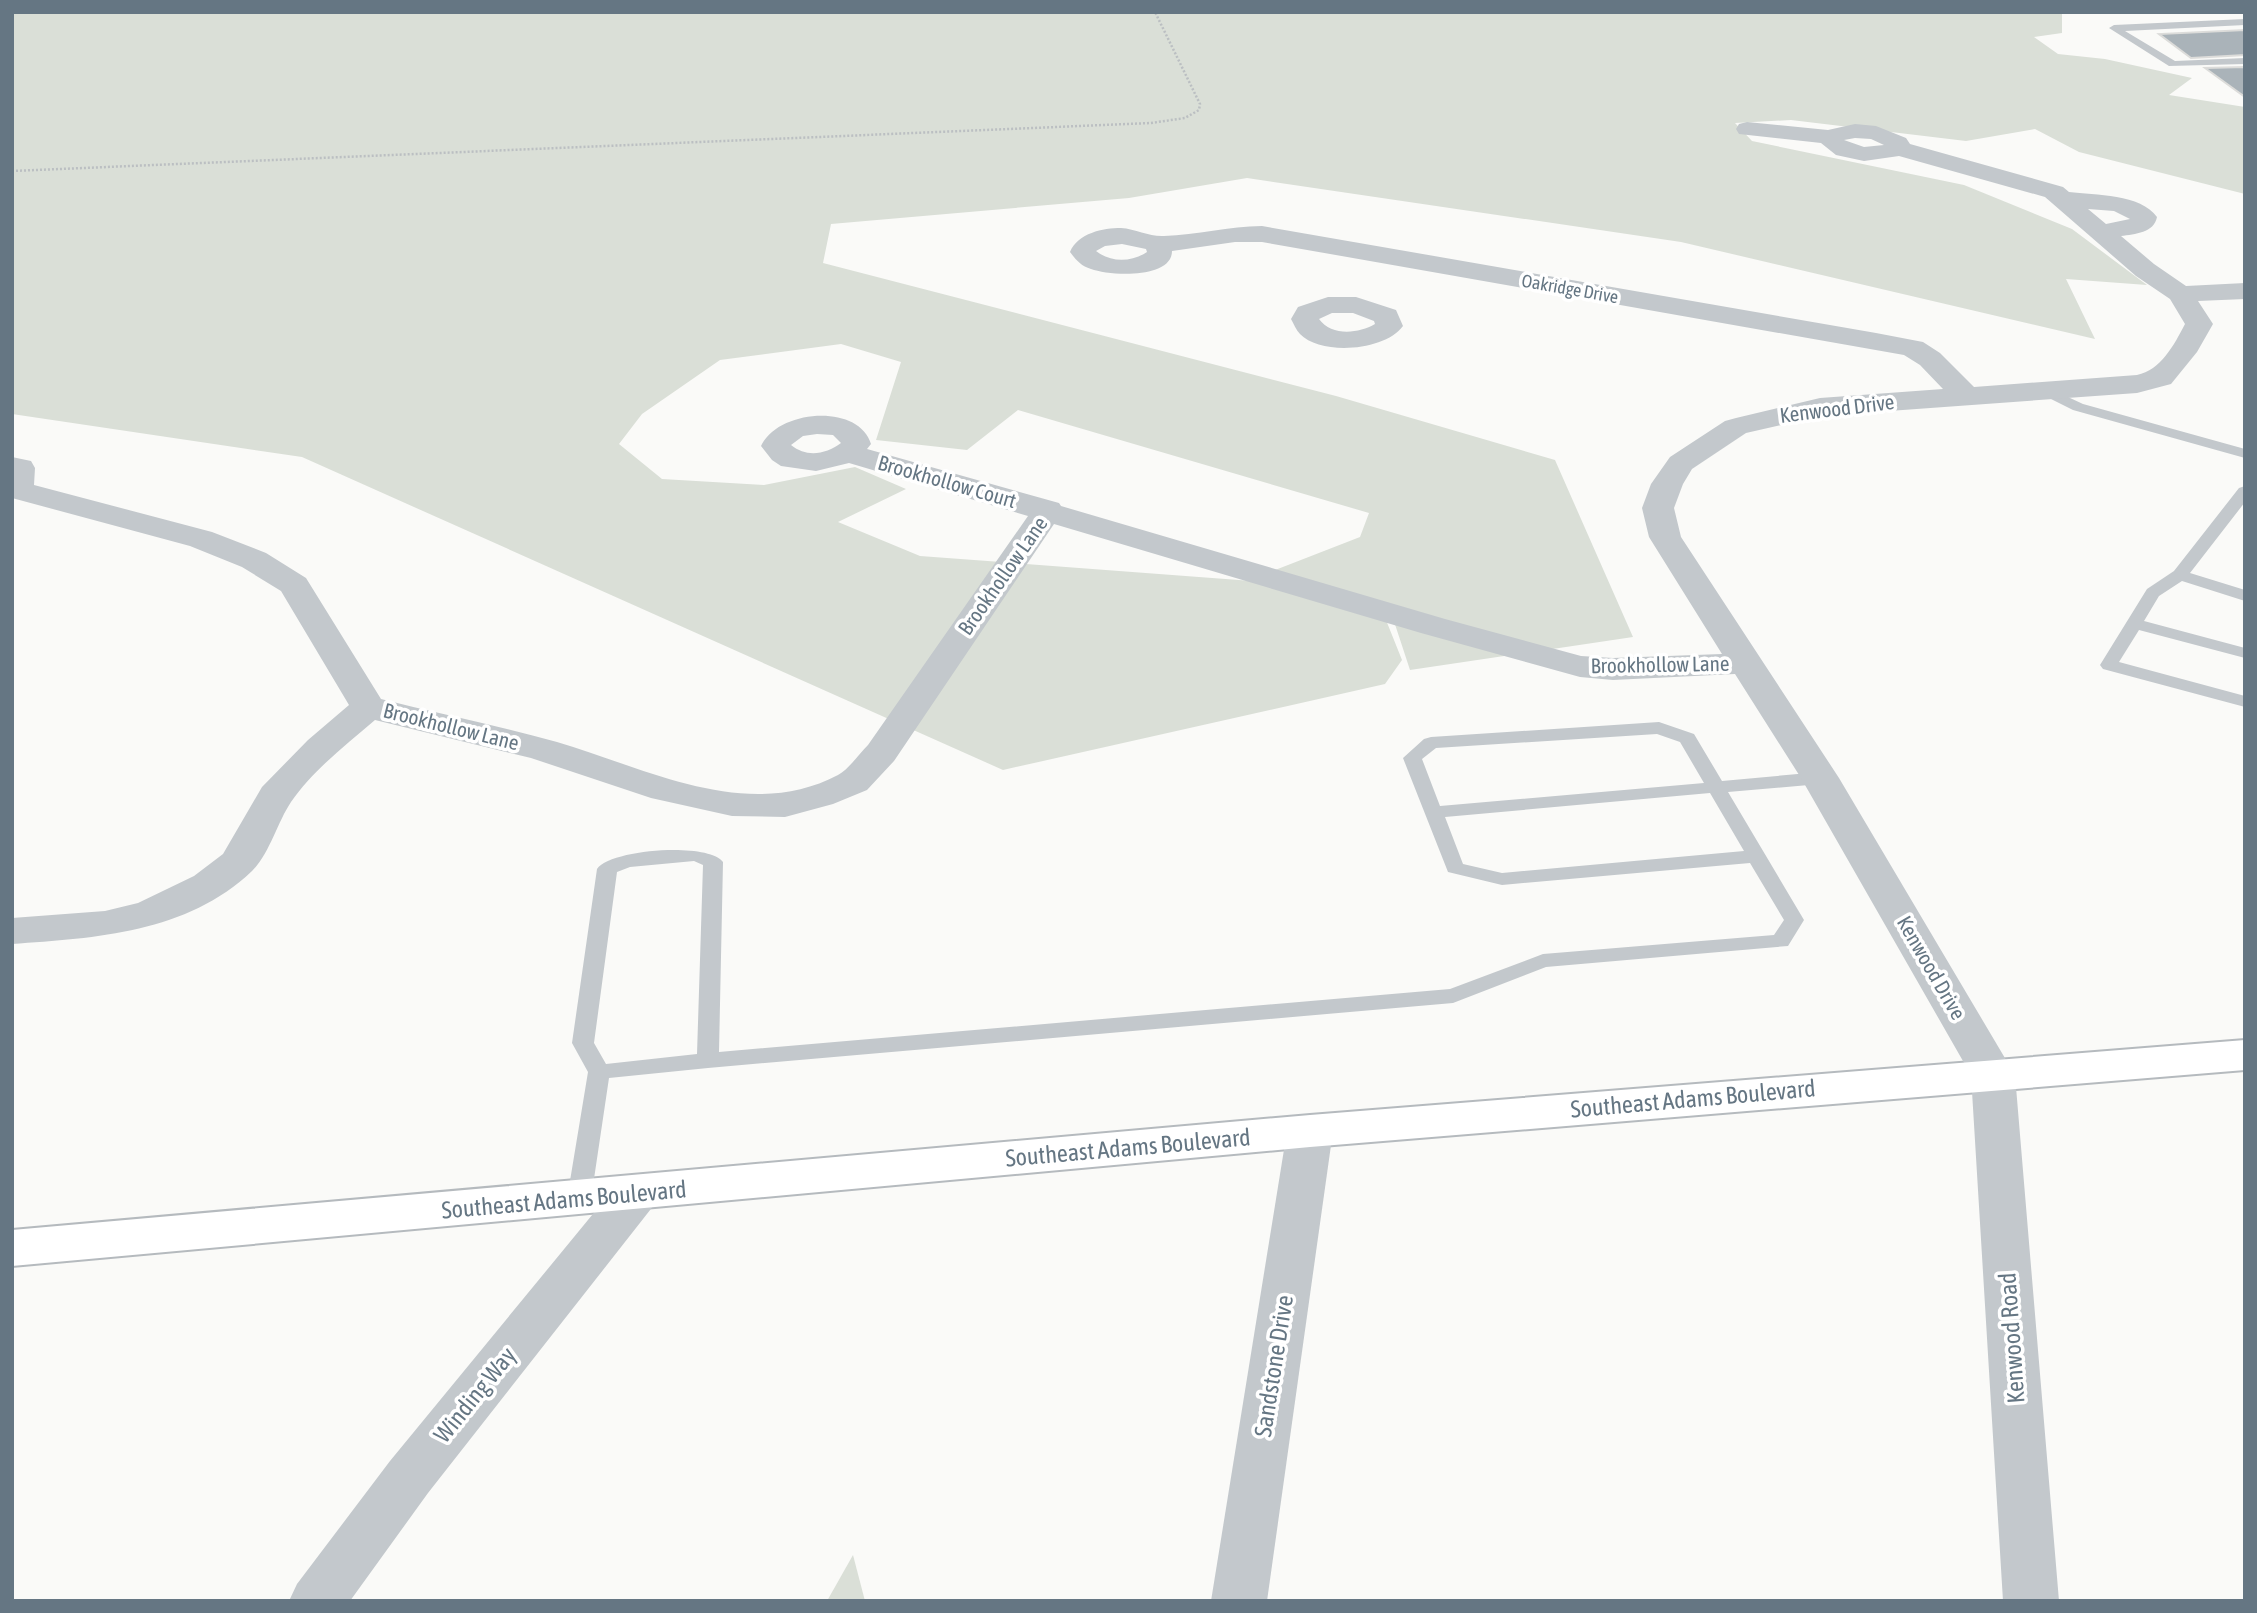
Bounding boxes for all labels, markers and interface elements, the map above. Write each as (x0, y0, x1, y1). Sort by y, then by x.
street label: Oakridge Drive (1520, 270, 1620, 307)
street label: Kenwood Drive (1778, 389, 1896, 427)
street label: Brookhollow Court (875, 450, 1019, 512)
street label: Brookhollow Lane (953, 512, 1052, 639)
street label: Brookhollow Lane (1590, 651, 1730, 677)
street label: Brookhollow Lane (381, 698, 521, 754)
street label: Kenwood Drive (1893, 912, 1971, 1023)
street label: Southeast Adams Boulevard (1569, 1074, 1817, 1123)
street label: Southeast Adams Boulevard (1004, 1123, 1252, 1172)
street label: Southeast Adams Boulevard (440, 1175, 688, 1224)
street label: Kenwood Road (1993, 1272, 2030, 1404)
street label: Sandstone Drive (1249, 1293, 1298, 1439)
street label: Winding Way (428, 1342, 521, 1448)

